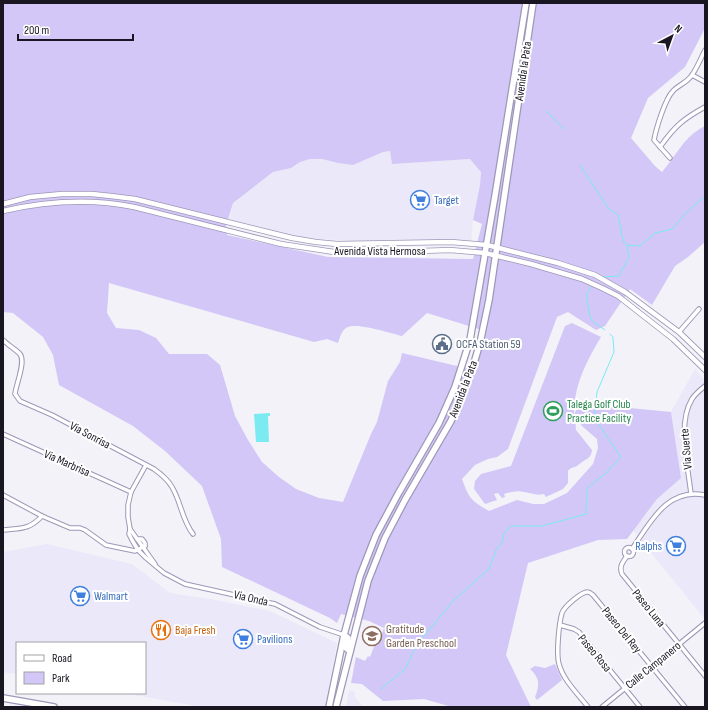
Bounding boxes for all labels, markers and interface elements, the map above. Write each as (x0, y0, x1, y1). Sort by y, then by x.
scale bar (18, 16, 133, 42)
north arrow (652, 16, 692, 56)
text: N (672, 22, 685, 36)
text: 200 m (24, 23, 50, 38)
street label: Avenida la Pata (512, 40, 535, 103)
supermarket icon: Target (409, 189, 431, 211)
place label: Target (434, 193, 459, 208)
street label: Avenida Vista Hermosa (333, 244, 426, 259)
public building icon: OCFA Station 59 (431, 333, 453, 355)
place label: OCFA Station 59 (456, 337, 521, 352)
street label: Avenida la Pata (445, 358, 481, 421)
place label: Talega Golf Club Practice Facility (567, 397, 631, 426)
sports icon: Talega Golf Club Practice Facility (542, 400, 564, 422)
street label: Via Sonrisa (67, 418, 113, 453)
street label: Via Suerte (677, 428, 696, 470)
street label: Via Marbrisa (41, 447, 93, 480)
supermarket icon: Ralphs (665, 535, 687, 557)
place label: Ralphs (635, 539, 662, 554)
supermarket icon: Walmart (69, 585, 91, 607)
street label: Paseo Luna (629, 586, 669, 631)
street label: Via Onda (232, 587, 270, 610)
place label: Walmart (94, 589, 128, 604)
street label: Paseo Del Rey (598, 604, 645, 657)
restaurant icon: Baja Fresh (150, 619, 172, 641)
place label: Gratitude Garden Preschool (386, 622, 456, 651)
place label: Baja Fresh (175, 623, 216, 638)
school or university icon: Gratitude Garden Preschool (361, 625, 383, 647)
supermarket icon: Pavilions (232, 628, 254, 650)
street label: Paseo Rosa (574, 631, 615, 676)
place label: Pavilions (257, 632, 292, 647)
street label: Calle Campanero (623, 638, 684, 692)
legend (16, 642, 146, 694)
text: Road (52, 651, 72, 666)
text: Park (52, 671, 70, 686)

